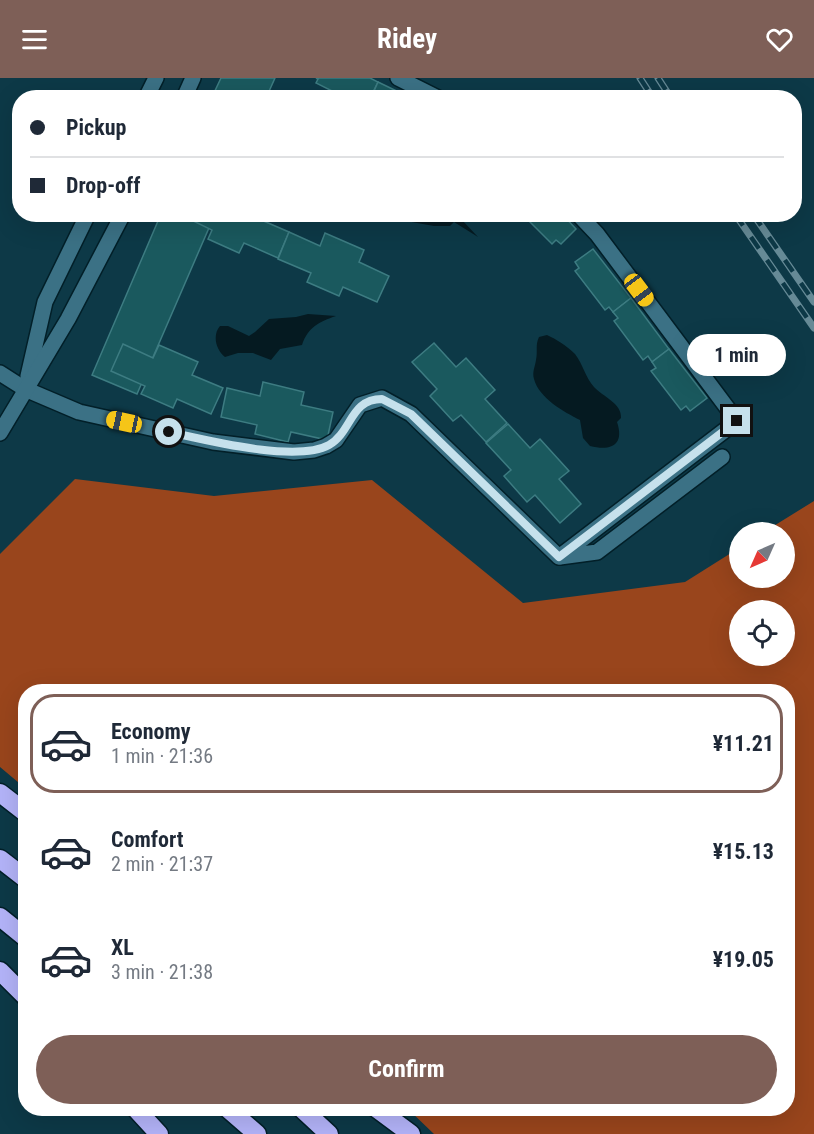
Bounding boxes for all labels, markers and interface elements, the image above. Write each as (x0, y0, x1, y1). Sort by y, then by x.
icon: menu (18, 23, 51, 56)
text: Ridey (377, 23, 437, 55)
icon: heart (763, 23, 796, 56)
text: Pickup (66, 115, 126, 140)
text: Drop-off (66, 173, 140, 198)
car (621, 270, 657, 310)
callout: 1 min (688, 334, 786, 376)
text: 1 min (714, 343, 759, 367)
route end (723, 407, 750, 434)
car (105, 409, 143, 435)
route start (155, 418, 182, 445)
north arrow (729, 522, 795, 588)
map controls (729, 522, 795, 666)
button: locate (729, 600, 795, 666)
icon: car (39, 717, 93, 771)
text: Economy (111, 719, 191, 744)
text: ¥11.21 (713, 731, 774, 756)
text: 1 min · 21:36 (111, 744, 213, 768)
icon: car (39, 825, 93, 879)
text: Comfort (111, 827, 184, 852)
text: ¥15.13 (713, 839, 774, 864)
text: 2 min · 21:37 (111, 852, 213, 876)
icon: car (39, 933, 93, 987)
text: XL (111, 935, 134, 960)
text: ¥19.05 (713, 947, 774, 972)
text: 3 min · 21:38 (111, 960, 213, 984)
button: Confirm (36, 1035, 777, 1104)

